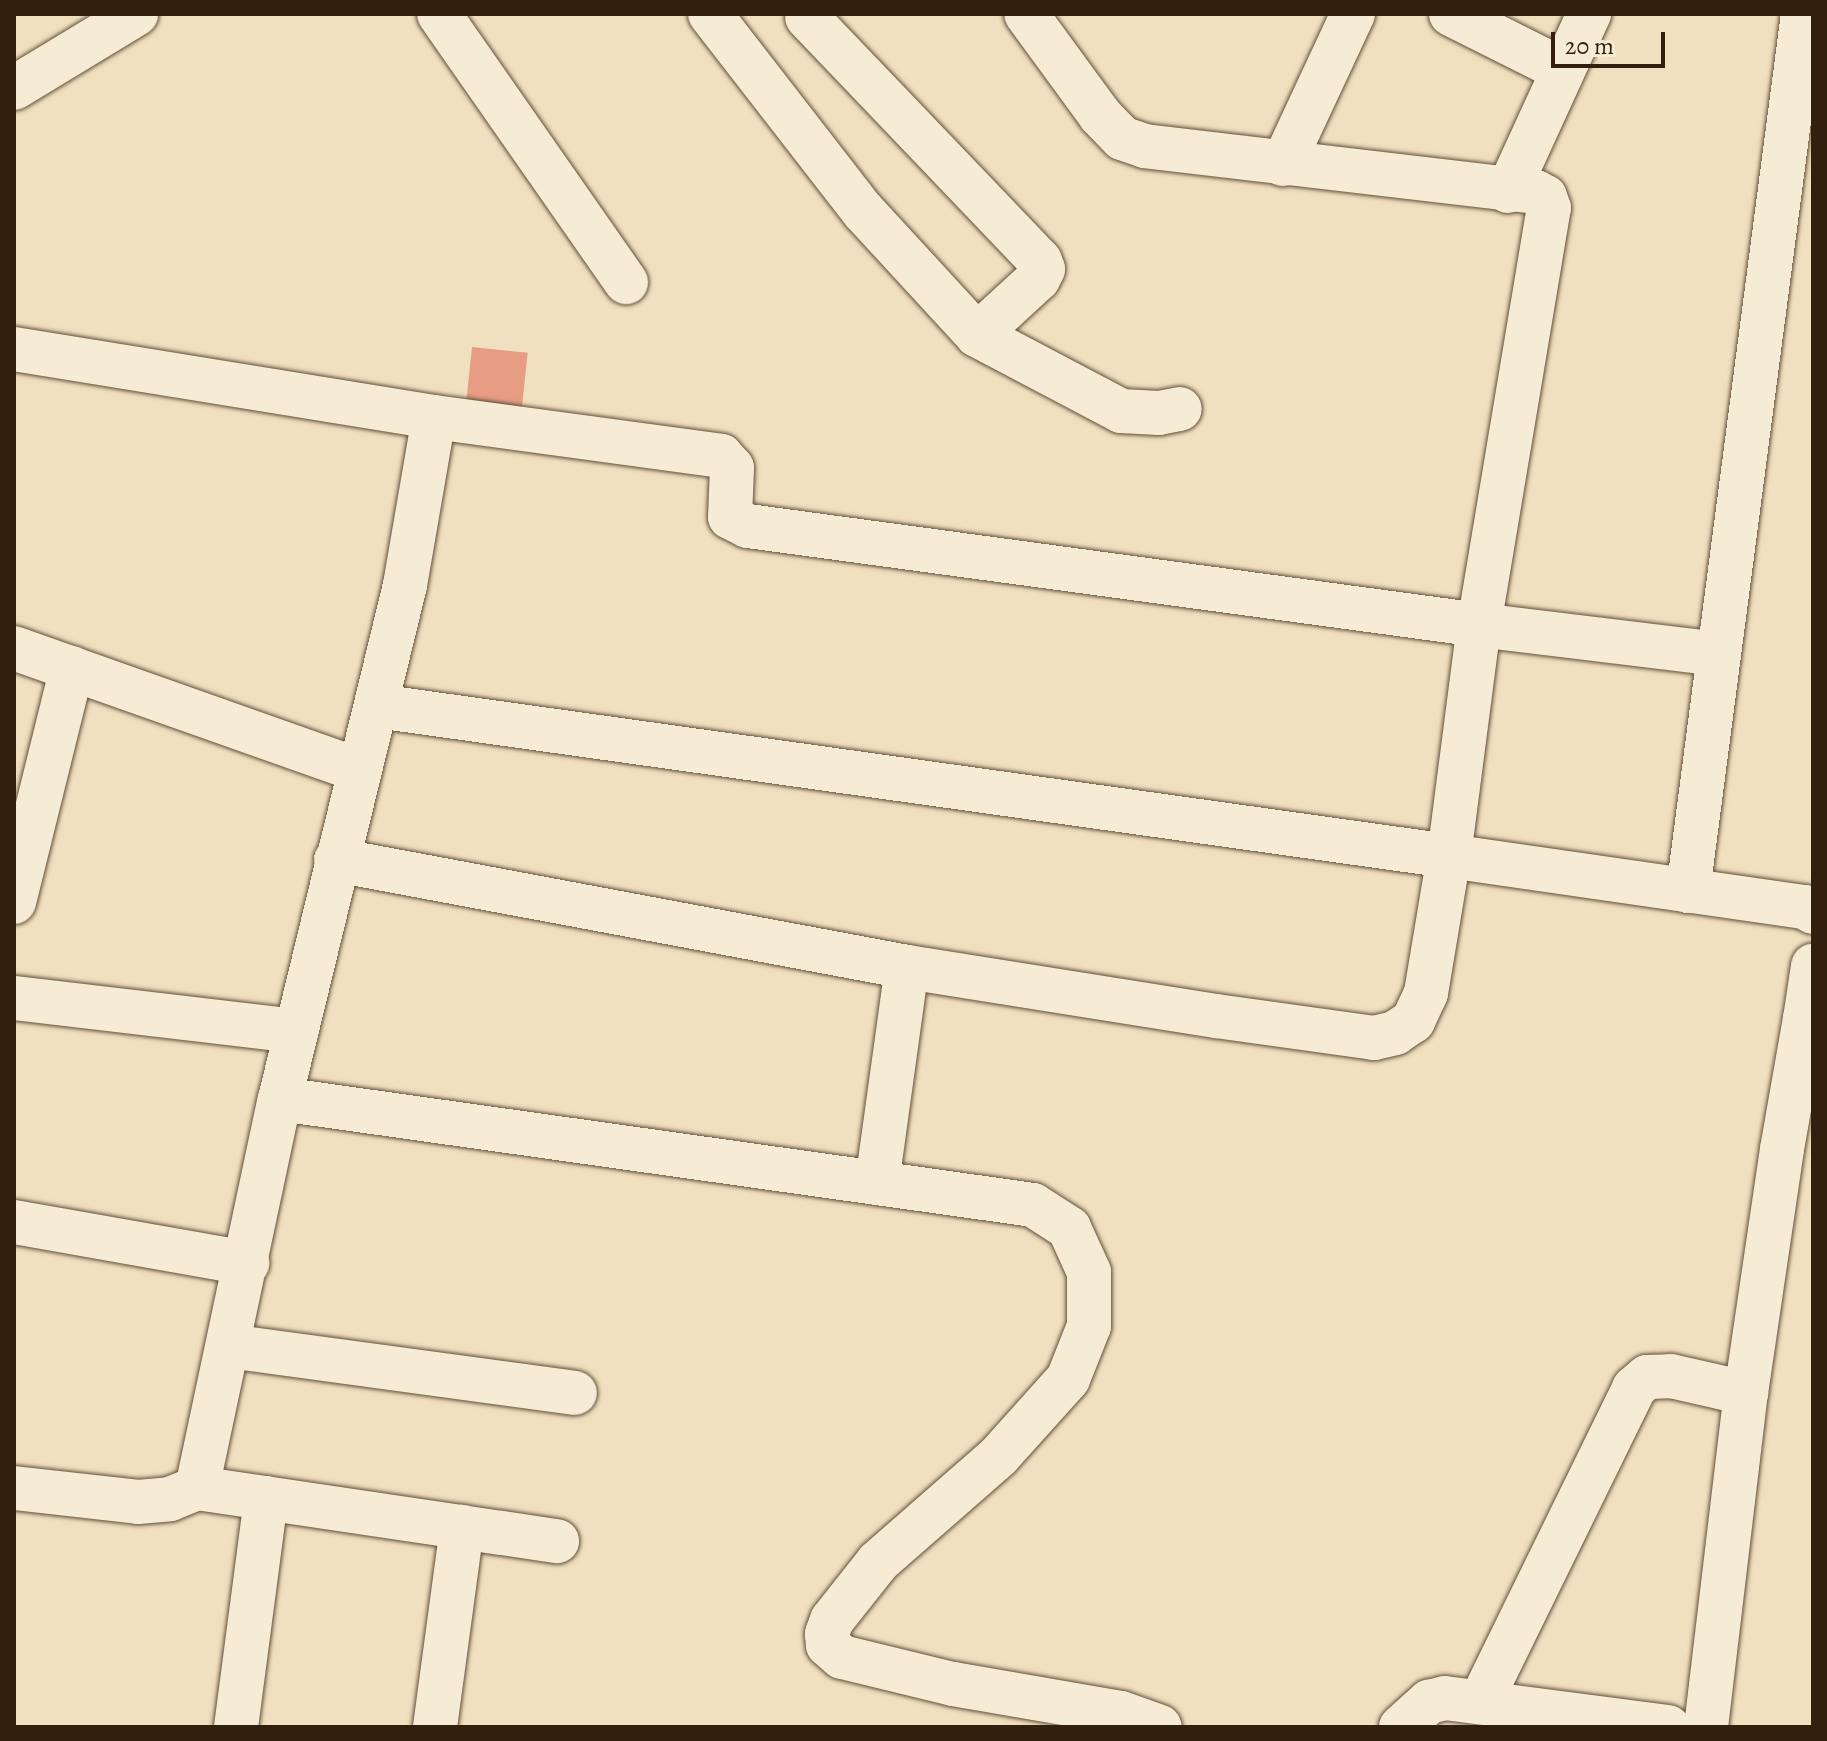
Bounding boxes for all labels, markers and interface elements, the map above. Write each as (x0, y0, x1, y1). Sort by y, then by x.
scale bar (1555, 16, 1669, 66)
text: 20 m (1565, 30, 1614, 62)

